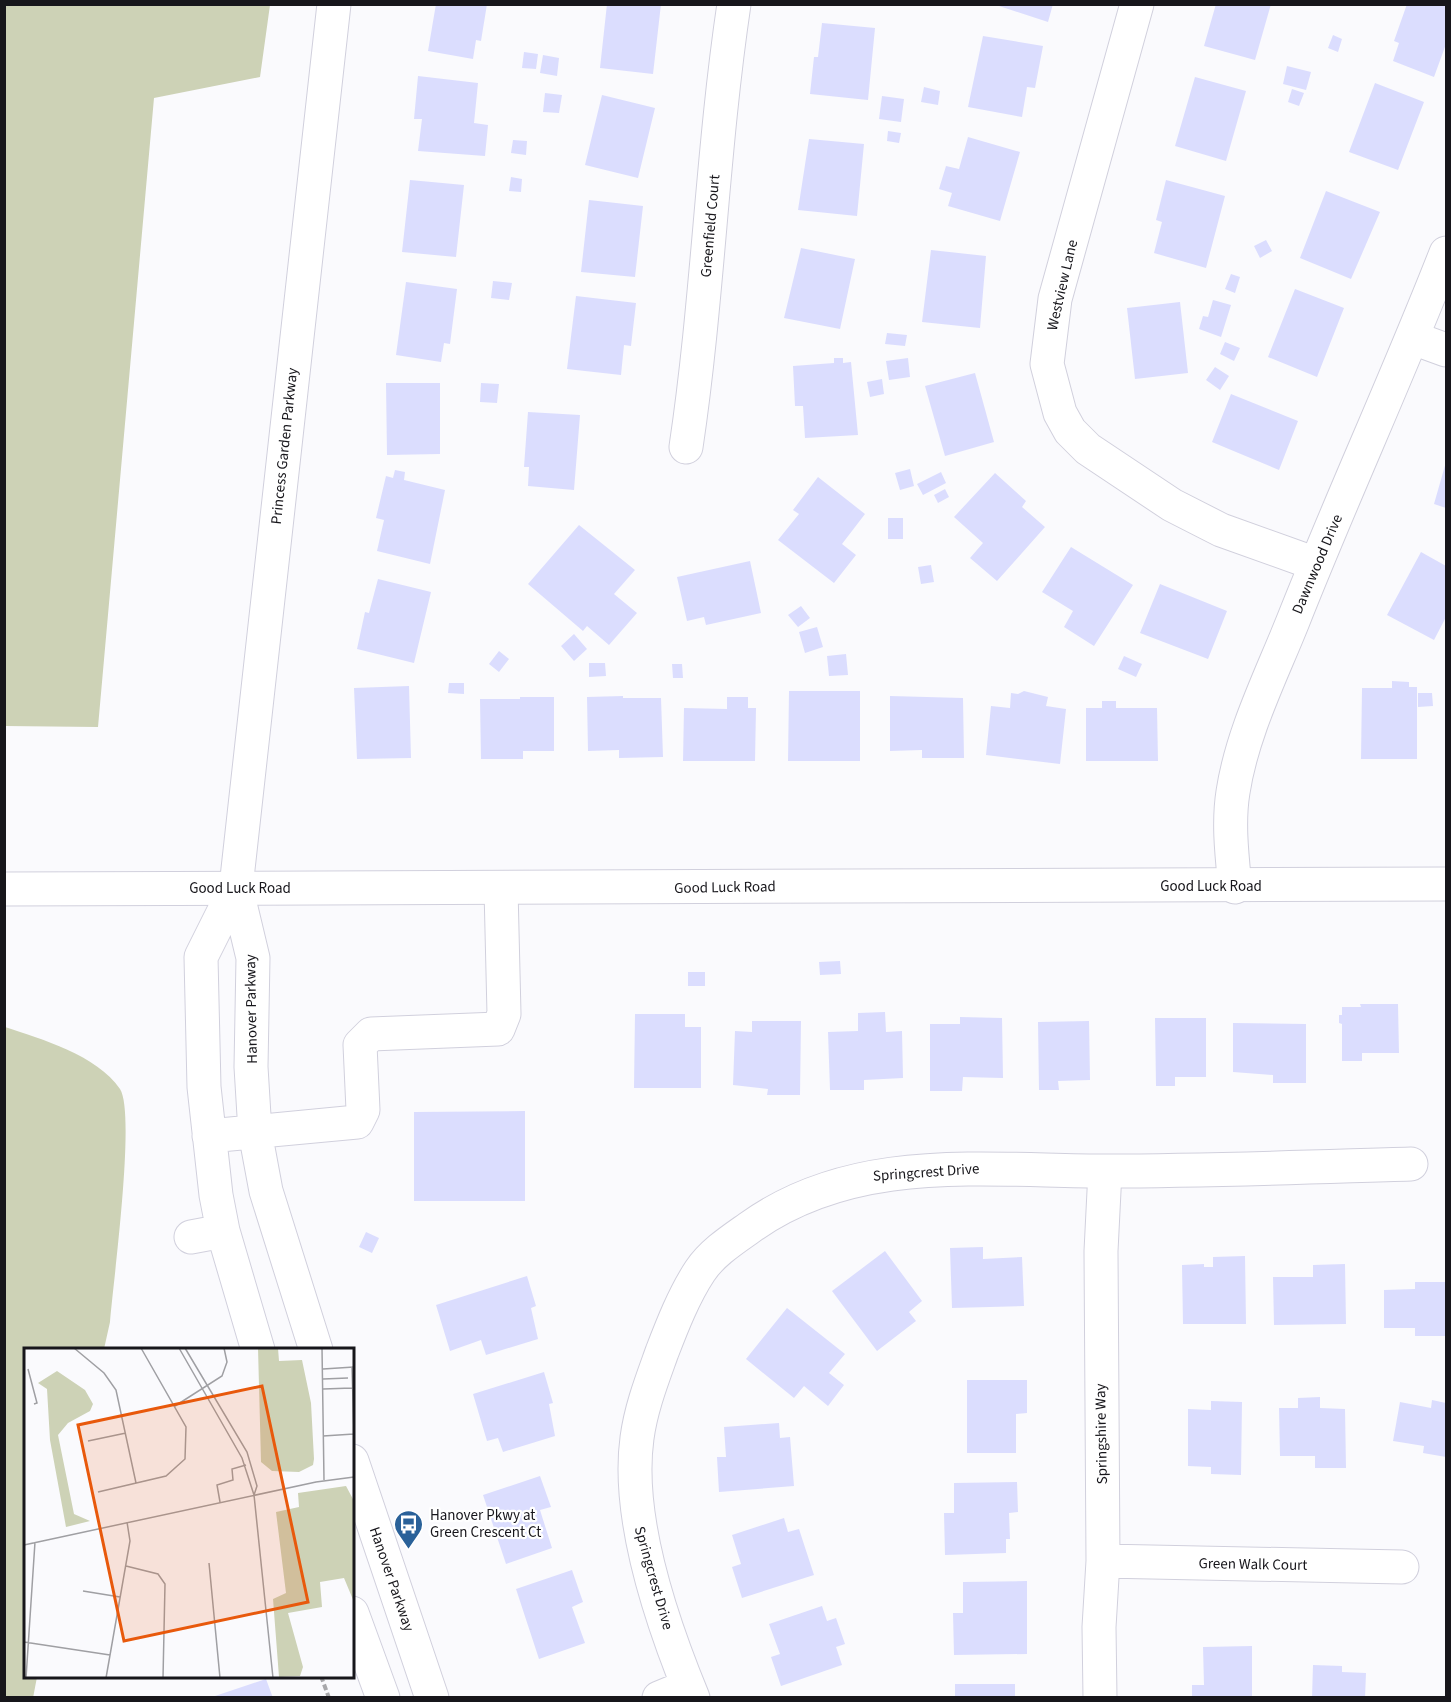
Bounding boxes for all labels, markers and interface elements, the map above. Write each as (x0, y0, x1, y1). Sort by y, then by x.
street label: Greenfield Court (696, 174, 725, 278)
street label: Westview Lane (1042, 238, 1083, 333)
street label: Princess Garden Parkway (266, 367, 303, 525)
street label: Dawnwood Drive (1287, 511, 1348, 617)
street label: Good Luck Road (674, 876, 776, 899)
street label: Good Luck Road (1160, 876, 1262, 897)
street label: Good Luck Road (189, 878, 291, 899)
street label: Hanover Parkway (240, 954, 263, 1064)
street label: Springcrest Drive (872, 1158, 980, 1187)
inset map (24, 1348, 354, 1678)
street label: Springshire Way (1090, 1383, 1113, 1485)
place label: Hanover Pkwy at Green Crescent Ct (430, 1505, 541, 1543)
bus stop icon: Hanover Pkwy at Green Crescent Ct (393, 1508, 425, 1550)
street label: Hanover Parkway (364, 1524, 419, 1634)
street label: Springcrest Drive (629, 1524, 678, 1632)
street label: Green Walk Court (1198, 1553, 1308, 1576)

